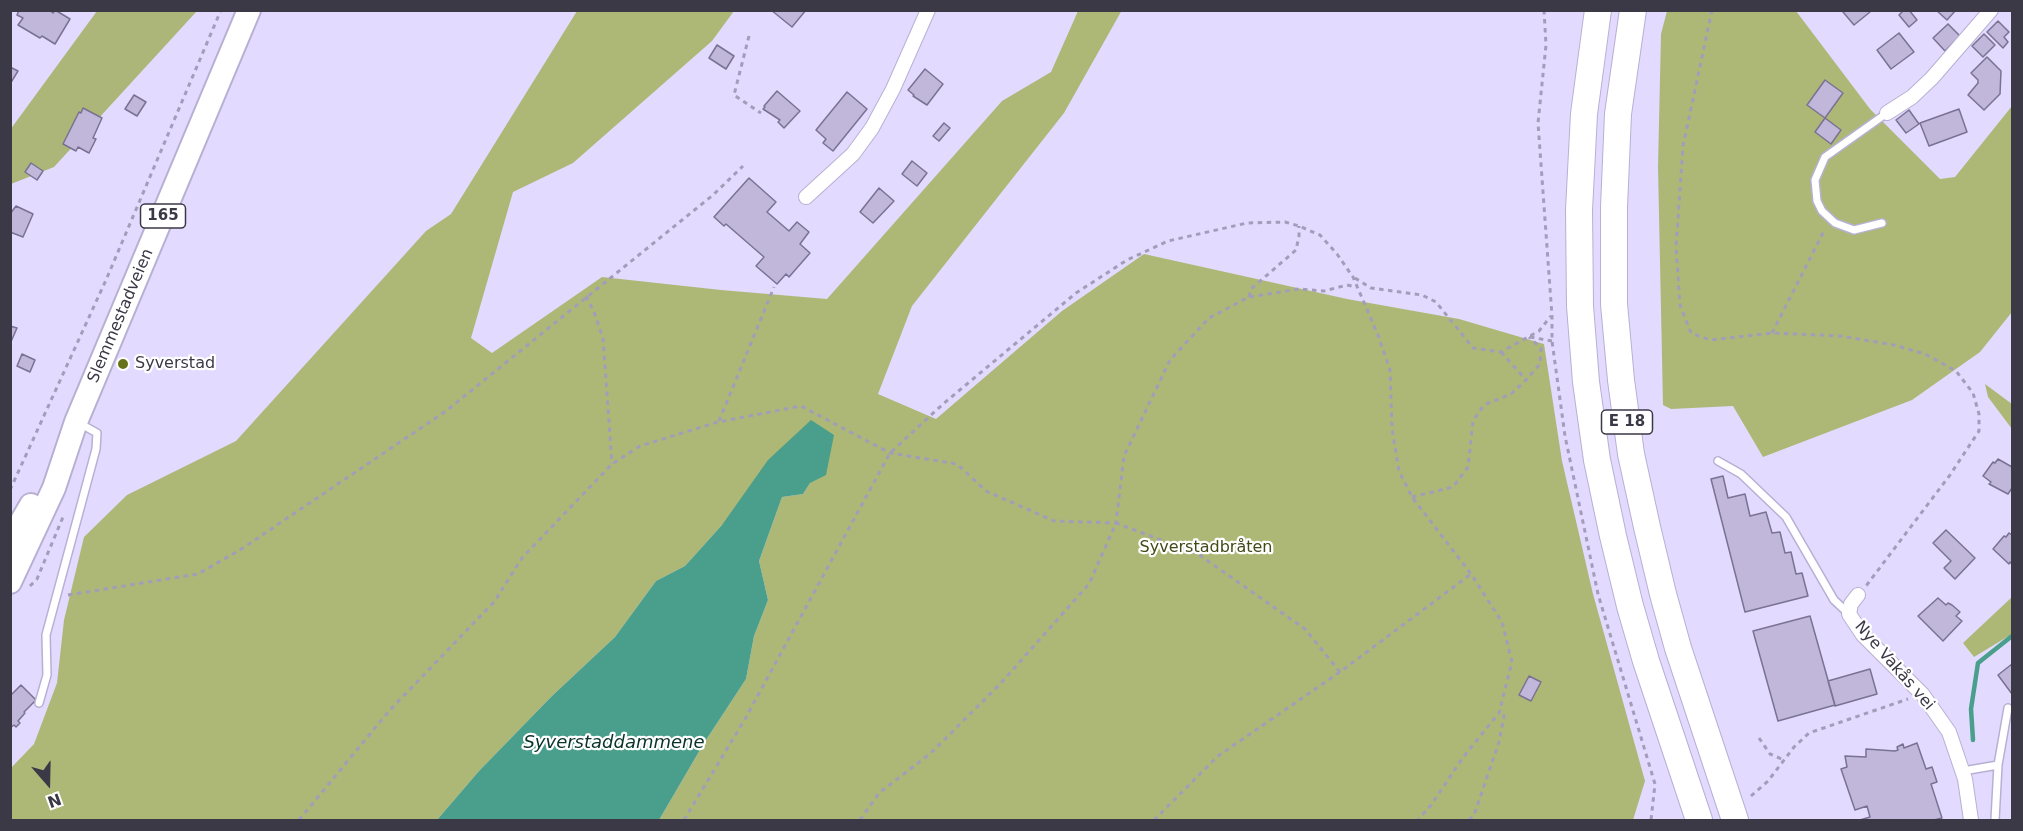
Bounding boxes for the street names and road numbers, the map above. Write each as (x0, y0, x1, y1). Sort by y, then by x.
road number: 165 (140, 204, 186, 228)
street label: Slemmestadveien (84, 246, 158, 386)
road number: E 18 (1602, 410, 1652, 434)
street label: Nye Vakås vei (1850, 617, 1938, 715)

